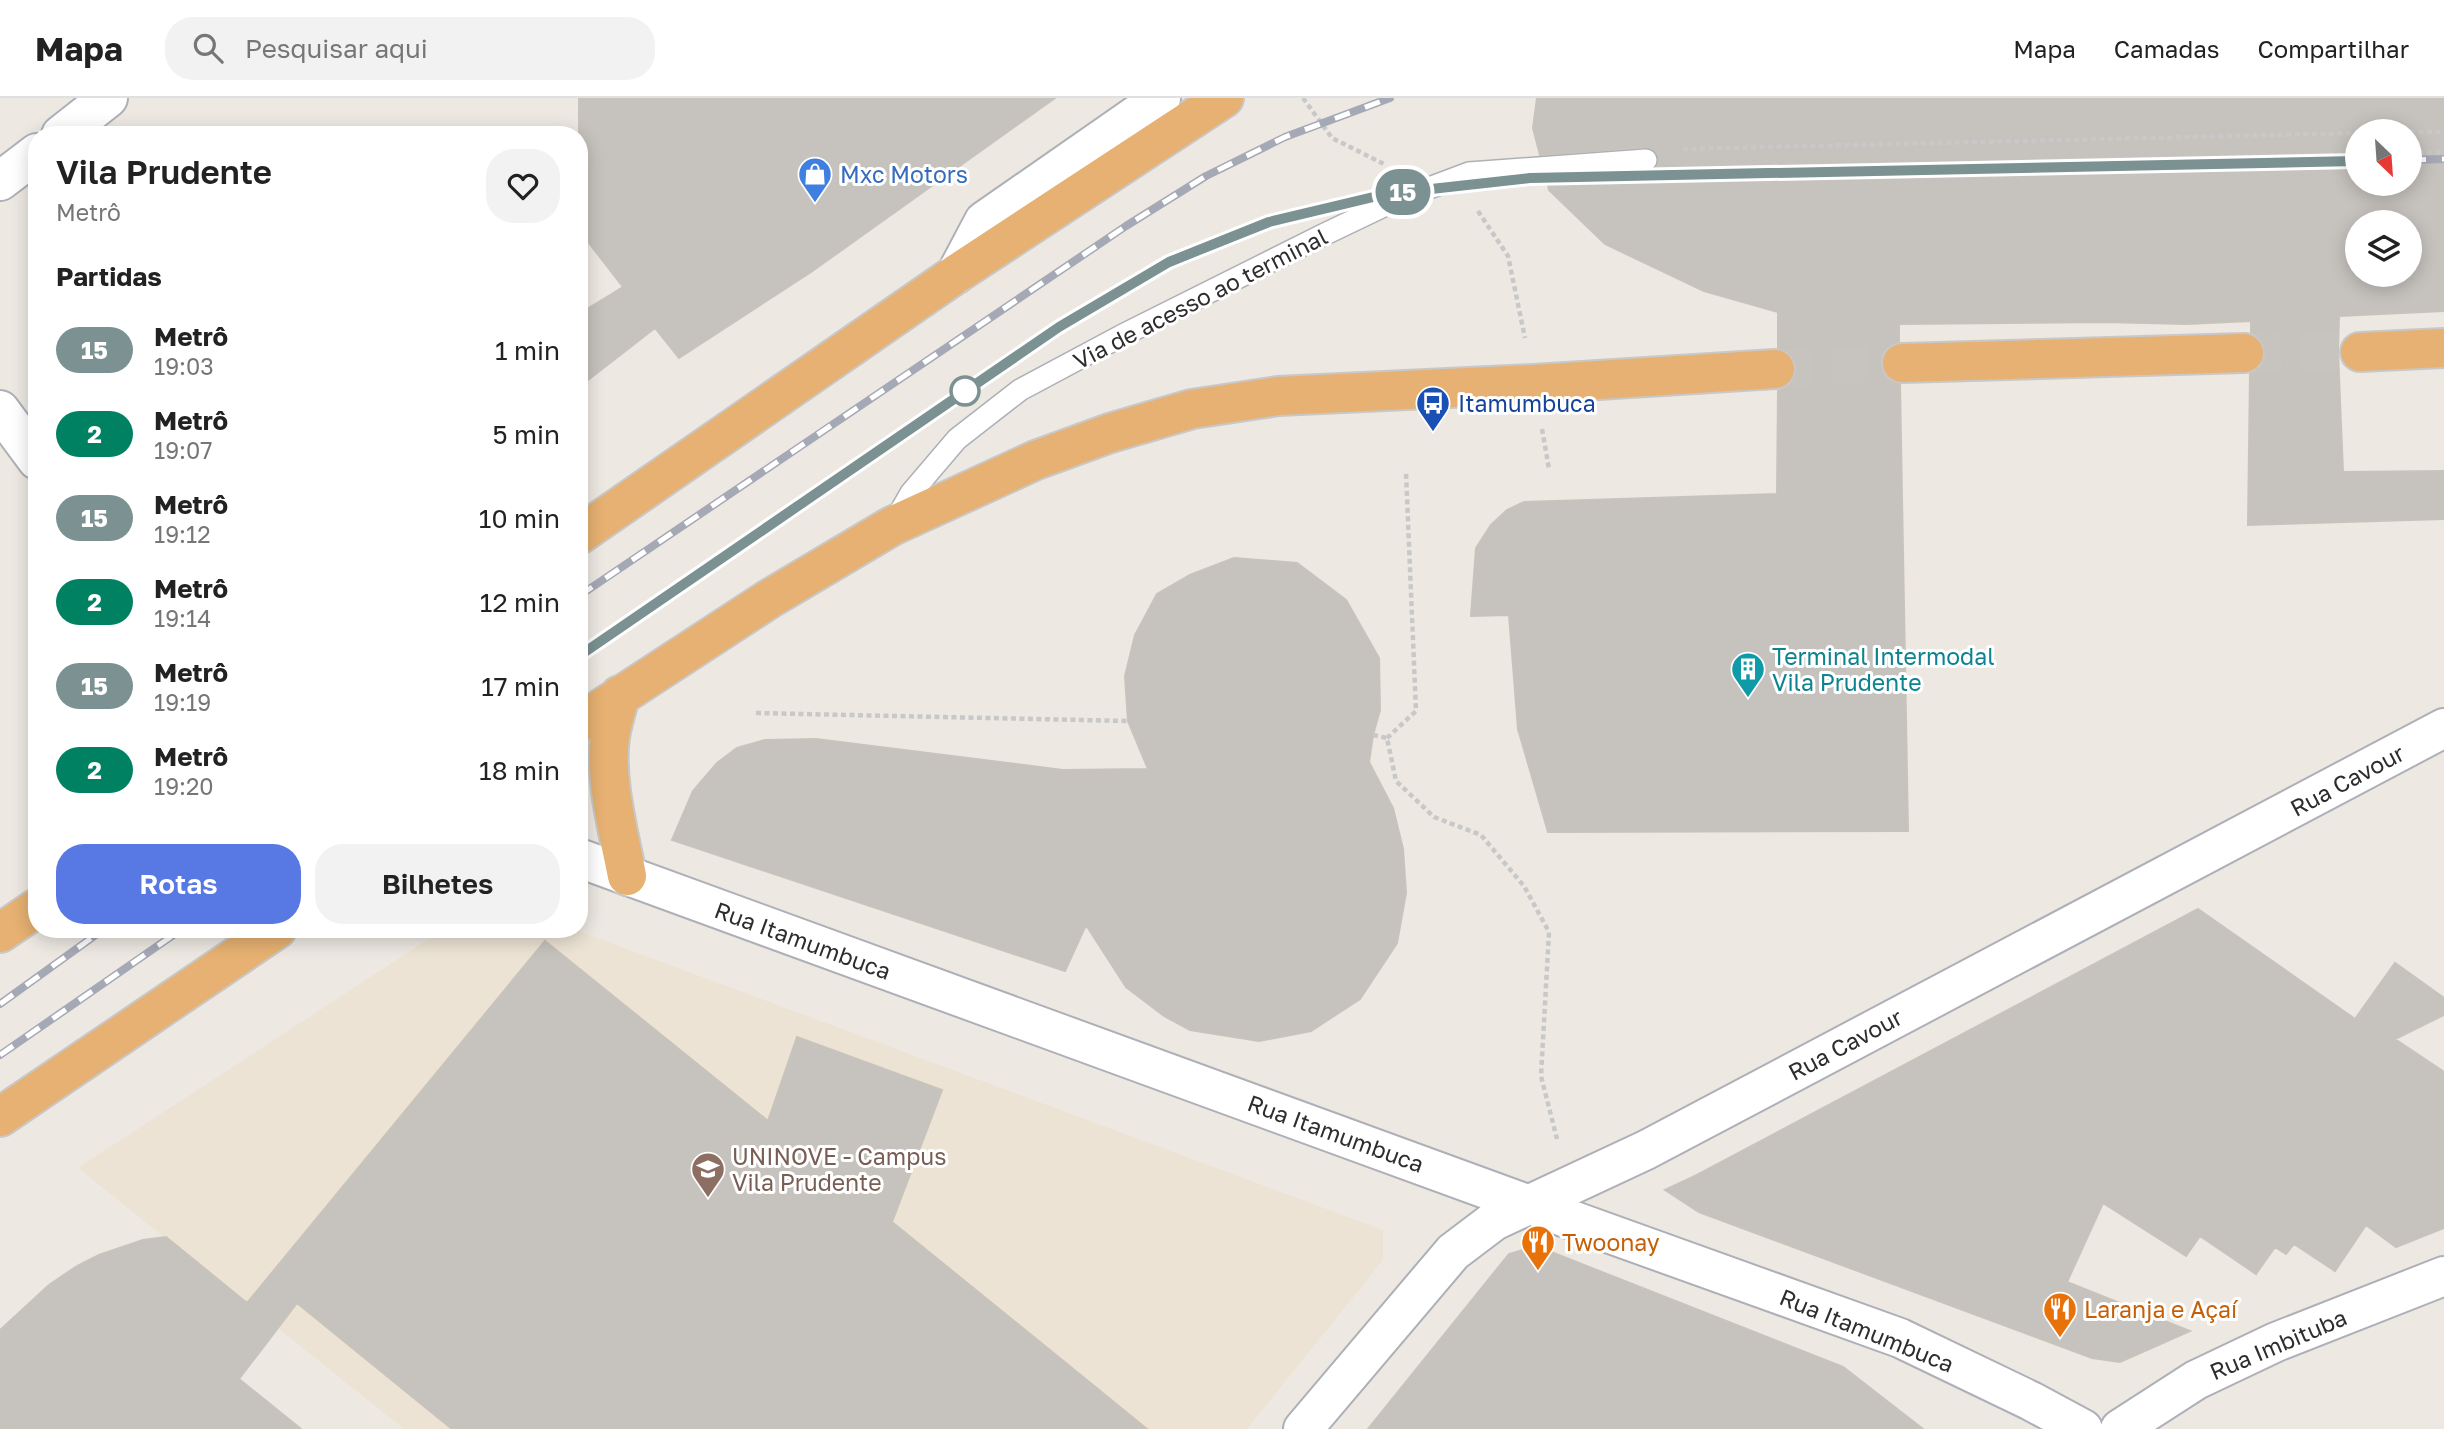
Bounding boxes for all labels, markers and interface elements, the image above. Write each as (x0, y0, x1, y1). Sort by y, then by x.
search box (165, 17, 655, 80)
text: Mapa (35, 29, 123, 68)
icon: search (189, 29, 227, 67)
text: Pesquisar aqui (245, 33, 428, 64)
text: Mapa (2013, 34, 2076, 63)
text: Camadas (2114, 34, 2219, 63)
text: Compartilhar (2257, 34, 2409, 63)
north arrow (2345, 119, 2422, 196)
map controls (2345, 119, 2422, 287)
button: heart (486, 149, 560, 223)
text: Vila Prudente (56, 152, 272, 191)
shop icon: Mxc Motors (796, 155, 834, 204)
place label: Mxc Motors (840, 160, 968, 188)
line badge: 15 (1372, 169, 1434, 215)
text: 15 (1390, 177, 1417, 206)
text: Metrô (56, 198, 121, 226)
button: layers (2345, 210, 2422, 287)
street label: Via de acesso ao terminal (1068, 222, 1332, 374)
text: Partidas (56, 261, 162, 292)
text: Metrô (154, 321, 228, 352)
text: 15 (81, 335, 108, 364)
text: 1 min (495, 335, 560, 366)
text: 19:03 (154, 352, 214, 380)
unlabelled marker (950, 376, 980, 406)
bus stop icon: Itamumbuca (1414, 384, 1452, 433)
place label: Itamumbuca (1458, 389, 1596, 417)
text: Metrô (154, 405, 228, 436)
text: 2 (87, 419, 102, 448)
text: 5 min (492, 419, 560, 450)
text: 19:07 (154, 436, 212, 464)
text: Metrô (154, 489, 228, 520)
text: 15 (81, 503, 108, 532)
text: 10 min (479, 503, 560, 534)
text: 19:12 (154, 520, 210, 548)
text: Metrô (154, 573, 228, 604)
text: 2 (87, 587, 102, 616)
text: 12 min (480, 587, 560, 618)
text: 19:14 (154, 604, 211, 632)
place label: Terminal Intermodal Vila Prudente (1772, 642, 1995, 696)
building icon: Terminal Intermodal Vila Prudente (1729, 650, 1767, 699)
text: Metrô (154, 657, 228, 688)
text: 15 (81, 671, 108, 700)
text: 17 min (481, 671, 560, 702)
text: 19:19 (154, 688, 211, 716)
street label: Rua Cavour (2285, 738, 2409, 822)
text: Metrô (154, 741, 228, 772)
text: 2 (87, 755, 102, 784)
text: 18 min (479, 755, 560, 786)
text: 19:20 (154, 772, 214, 800)
button: Rotas (56, 844, 301, 924)
button: Bilhetes (315, 844, 560, 924)
street label: Rua Itamumbuca (711, 895, 895, 985)
street label: Rua Cavour (1783, 1002, 1907, 1086)
street label: Rua Itamumbuca (1244, 1088, 1428, 1178)
place label: UNINOVE - Campus Vila Prudente (732, 1142, 946, 1196)
school or university icon: UNINOVE - Campus Vila Prudente (689, 1150, 727, 1199)
restaurant icon: Twoonay (1519, 1223, 1557, 1272)
place label: Twoonay (1562, 1228, 1660, 1256)
street label: Rua Itamumbuca (1776, 1282, 1958, 1378)
restaurant icon: Laranja e Açaí (2041, 1290, 2079, 1339)
place label: Laranja e Açaí (2084, 1295, 2239, 1323)
street label: Rua Imbituba (2205, 1303, 2351, 1385)

